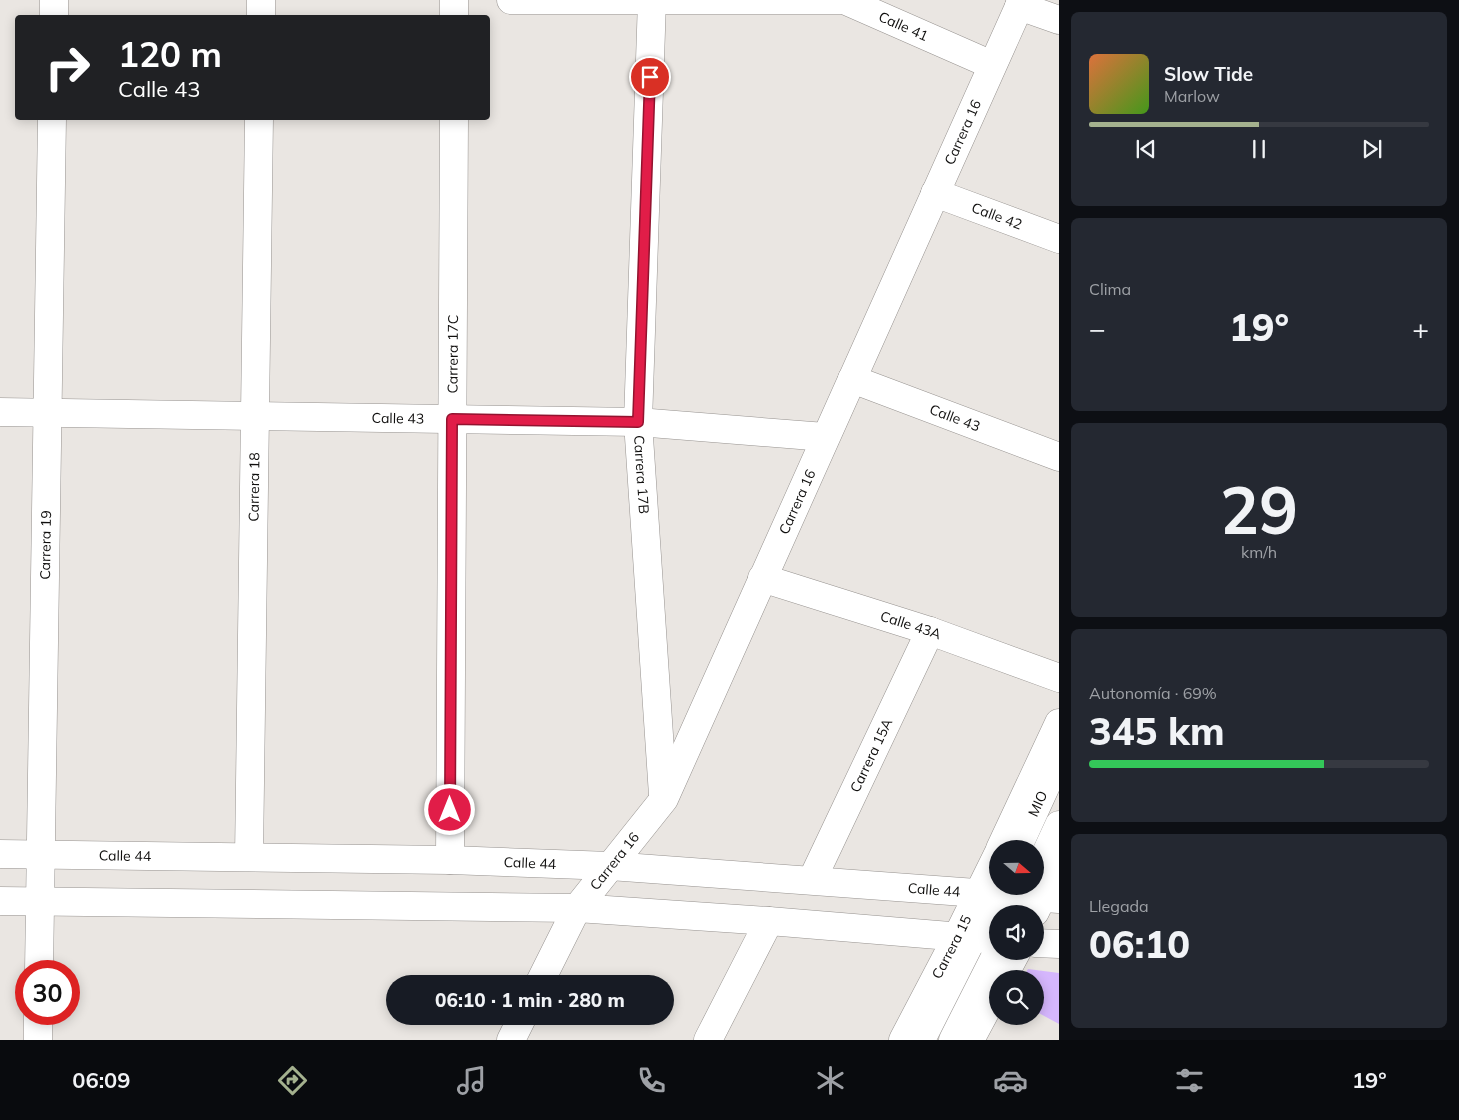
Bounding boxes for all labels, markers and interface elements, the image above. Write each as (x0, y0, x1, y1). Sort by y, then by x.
street label: Calle 41 (876, 7, 931, 45)
text: 120 m (118, 32, 222, 76)
icon: right (35, 35, 100, 100)
pin (629, 56, 671, 98)
text: Slow Tide (1164, 62, 1253, 86)
icon: arrive (636, 63, 664, 91)
text: Calle 43 (118, 75, 200, 103)
text: Marlow (1164, 86, 1220, 106)
street label: Carrera 16 (940, 97, 985, 168)
icon: previous (1132, 135, 1160, 163)
icon: pause (1245, 135, 1273, 163)
icon: next (1358, 135, 1386, 163)
street label: Calle 42 (969, 198, 1025, 234)
text: Clima (1089, 279, 1131, 299)
text: 19° (1229, 303, 1289, 351)
text: − (1089, 311, 1106, 346)
text: + (1412, 311, 1429, 346)
street label: Carrera 17C (444, 314, 462, 394)
street label: Calle 43 (927, 400, 983, 435)
street label: Calle 43 (372, 409, 424, 428)
street label: Carrera 17B (630, 435, 653, 515)
street label: Carrera 18 (245, 452, 263, 522)
street label: Carrera 16 (775, 467, 820, 537)
text: 29 (1220, 469, 1298, 550)
street label: Carrera 19 (36, 510, 55, 580)
text: km/h (1241, 542, 1277, 562)
street label: Calle 43A (878, 607, 944, 644)
text: Autonomía · 69% (1089, 683, 1217, 703)
text: 345 km (1089, 707, 1225, 755)
street label: Carrera 15A (846, 715, 897, 795)
position arrow (423, 783, 475, 835)
street label: MIO (1024, 788, 1051, 819)
street label: Carrera 16 (586, 828, 643, 894)
north arrow (989, 840, 1044, 895)
map controls (989, 840, 1044, 1025)
street label: Calle 44 (99, 846, 152, 865)
street label: Calle 44 (503, 853, 557, 873)
street label: Calle 44 (907, 879, 961, 901)
text: Llegada (1089, 896, 1149, 916)
button: sound (989, 905, 1044, 960)
street label: Carrera 15 (928, 912, 975, 982)
text: 06:10 (1089, 920, 1190, 968)
speed limit sign: 30 (15, 960, 80, 1025)
button: search (989, 970, 1044, 1025)
text: 06:10 · 1 min · 280 m (435, 988, 625, 1012)
icon: directions (275, 1063, 310, 1098)
icon: music (454, 1063, 489, 1098)
icon: phone (634, 1063, 669, 1098)
icon: climate (813, 1063, 848, 1098)
icon: car (993, 1063, 1028, 1098)
icon: filters (1172, 1063, 1207, 1098)
text: 06:09 (72, 1066, 131, 1094)
text: 19° (1352, 1066, 1387, 1094)

